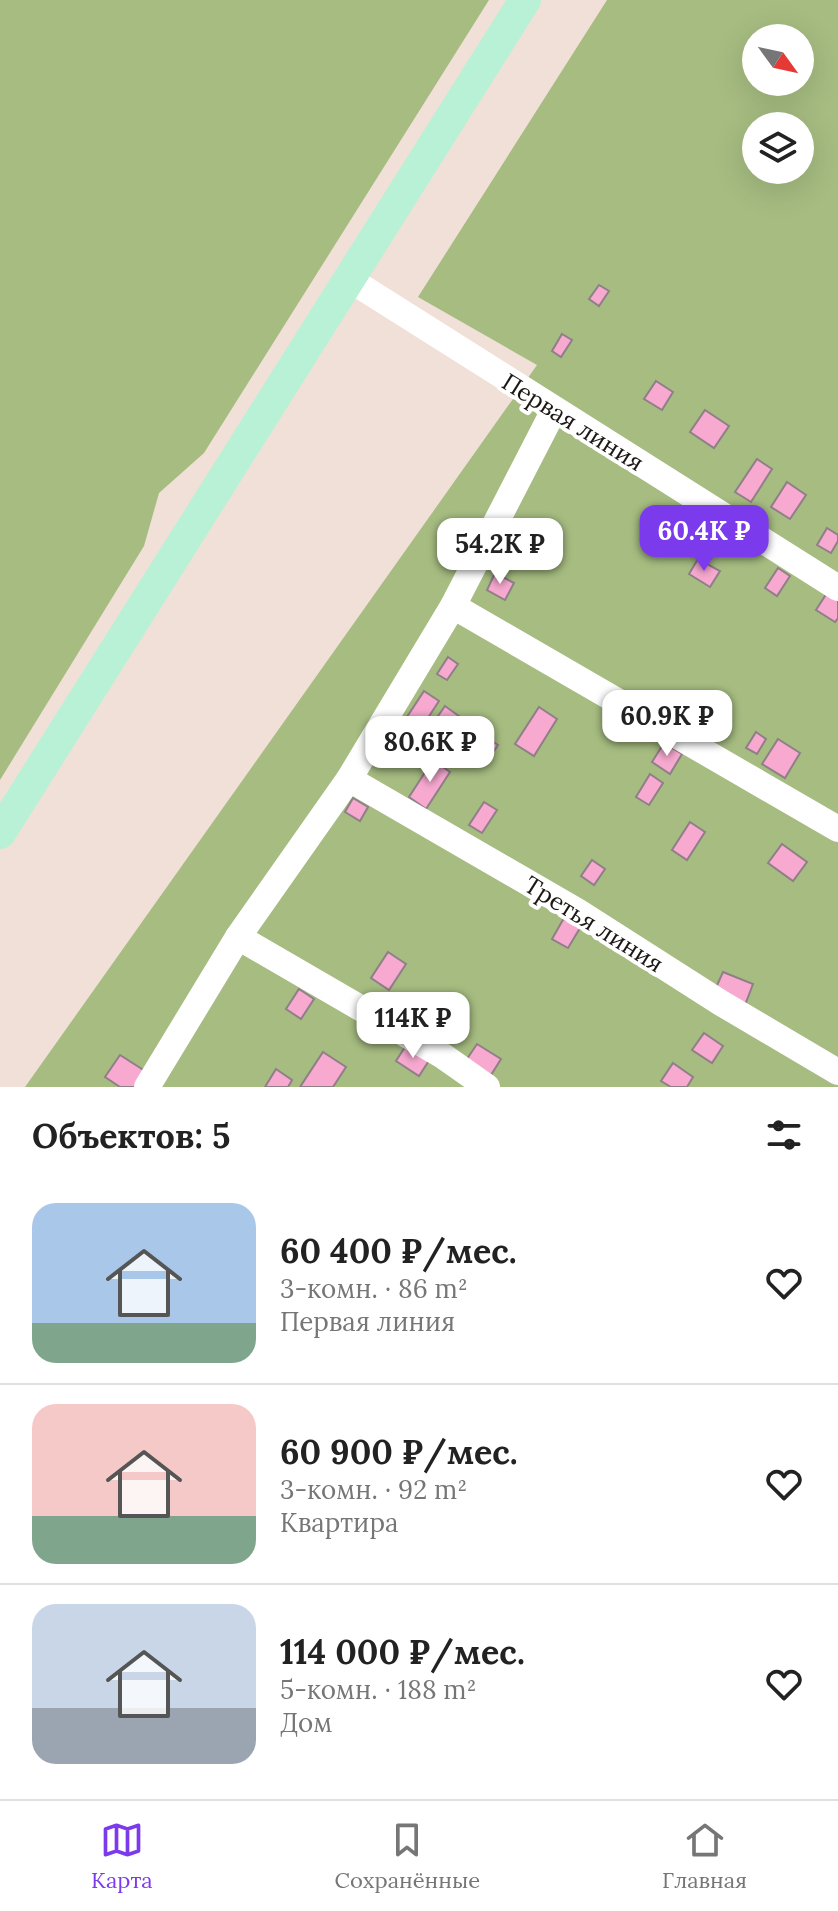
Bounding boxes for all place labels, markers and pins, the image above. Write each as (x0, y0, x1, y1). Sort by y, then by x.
pin: 60.4K ₽ (630, 505, 778, 573)
pin: 54.2K ₽ (426, 518, 574, 586)
pin: 60.9K ₽ (593, 690, 741, 758)
pin: 80.6K ₽ (356, 716, 504, 784)
pin: 114K ₽ (348, 992, 478, 1060)

